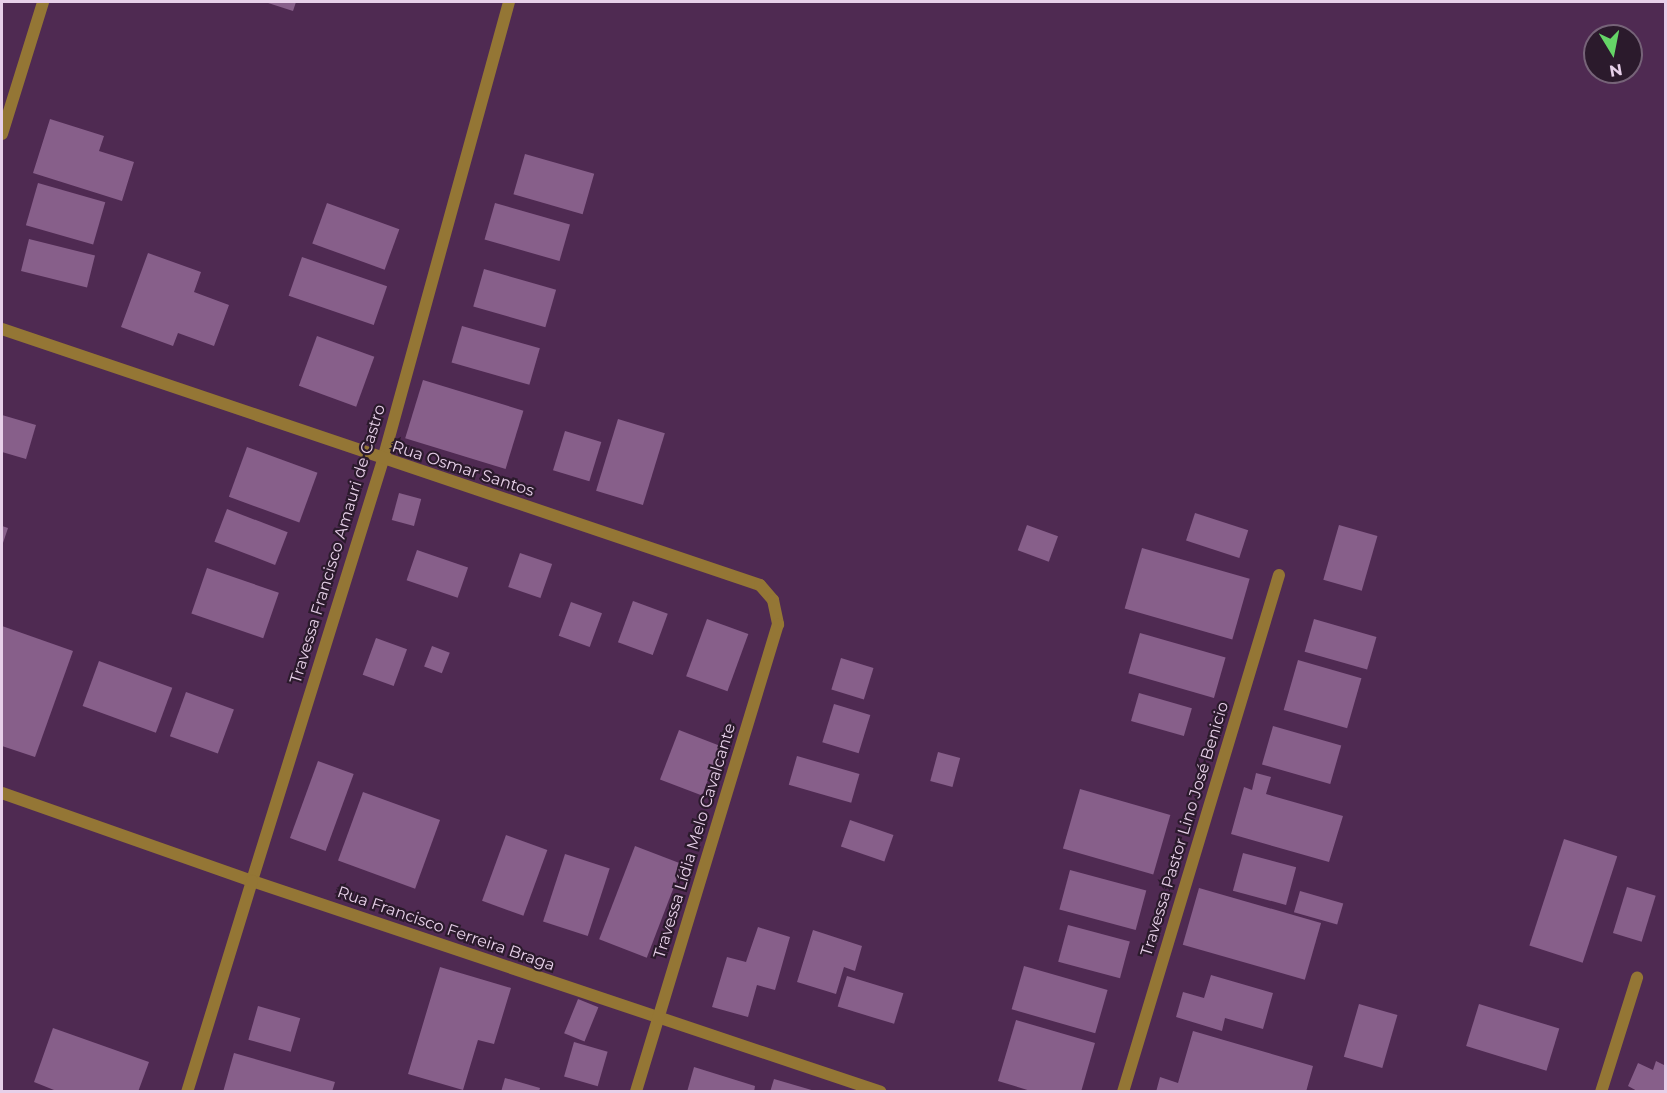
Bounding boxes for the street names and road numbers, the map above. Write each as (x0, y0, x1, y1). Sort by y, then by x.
street label: Travessa Francisco Amauri de Castro (286, 402, 390, 686)
street label: Rua Osmar Santos (389, 437, 537, 501)
street label: Travessa Pastor Lino José Benicio (1137, 699, 1233, 959)
street label: Travessa Lídia Melo Cavalcante (650, 721, 740, 961)
street label: Rua Francisco Ferreira Braga (335, 883, 557, 975)

